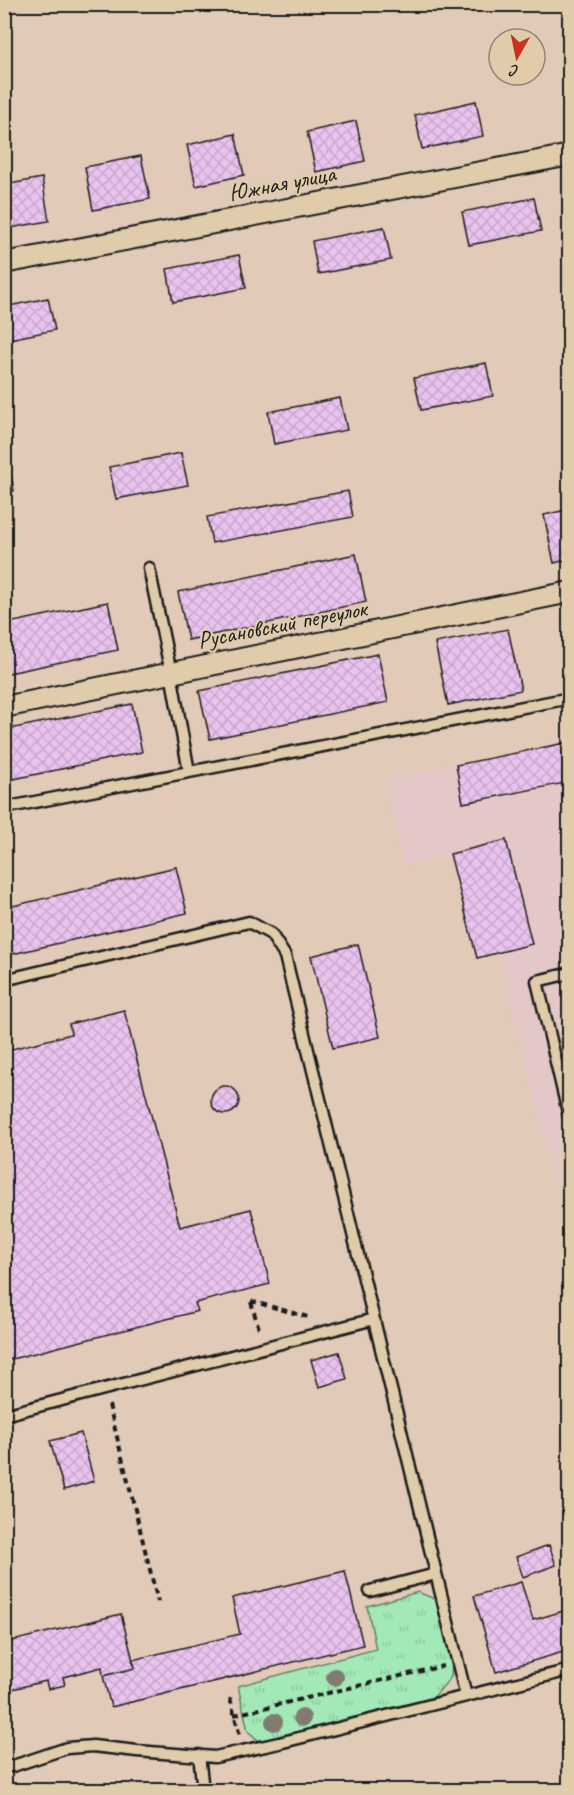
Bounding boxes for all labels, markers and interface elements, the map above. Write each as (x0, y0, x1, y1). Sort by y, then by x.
north arrow (487, 27, 547, 87)
text: С (507, 60, 520, 81)
street label: Южная улица (226, 158, 339, 208)
street label: Русановский переулок (195, 592, 371, 655)

